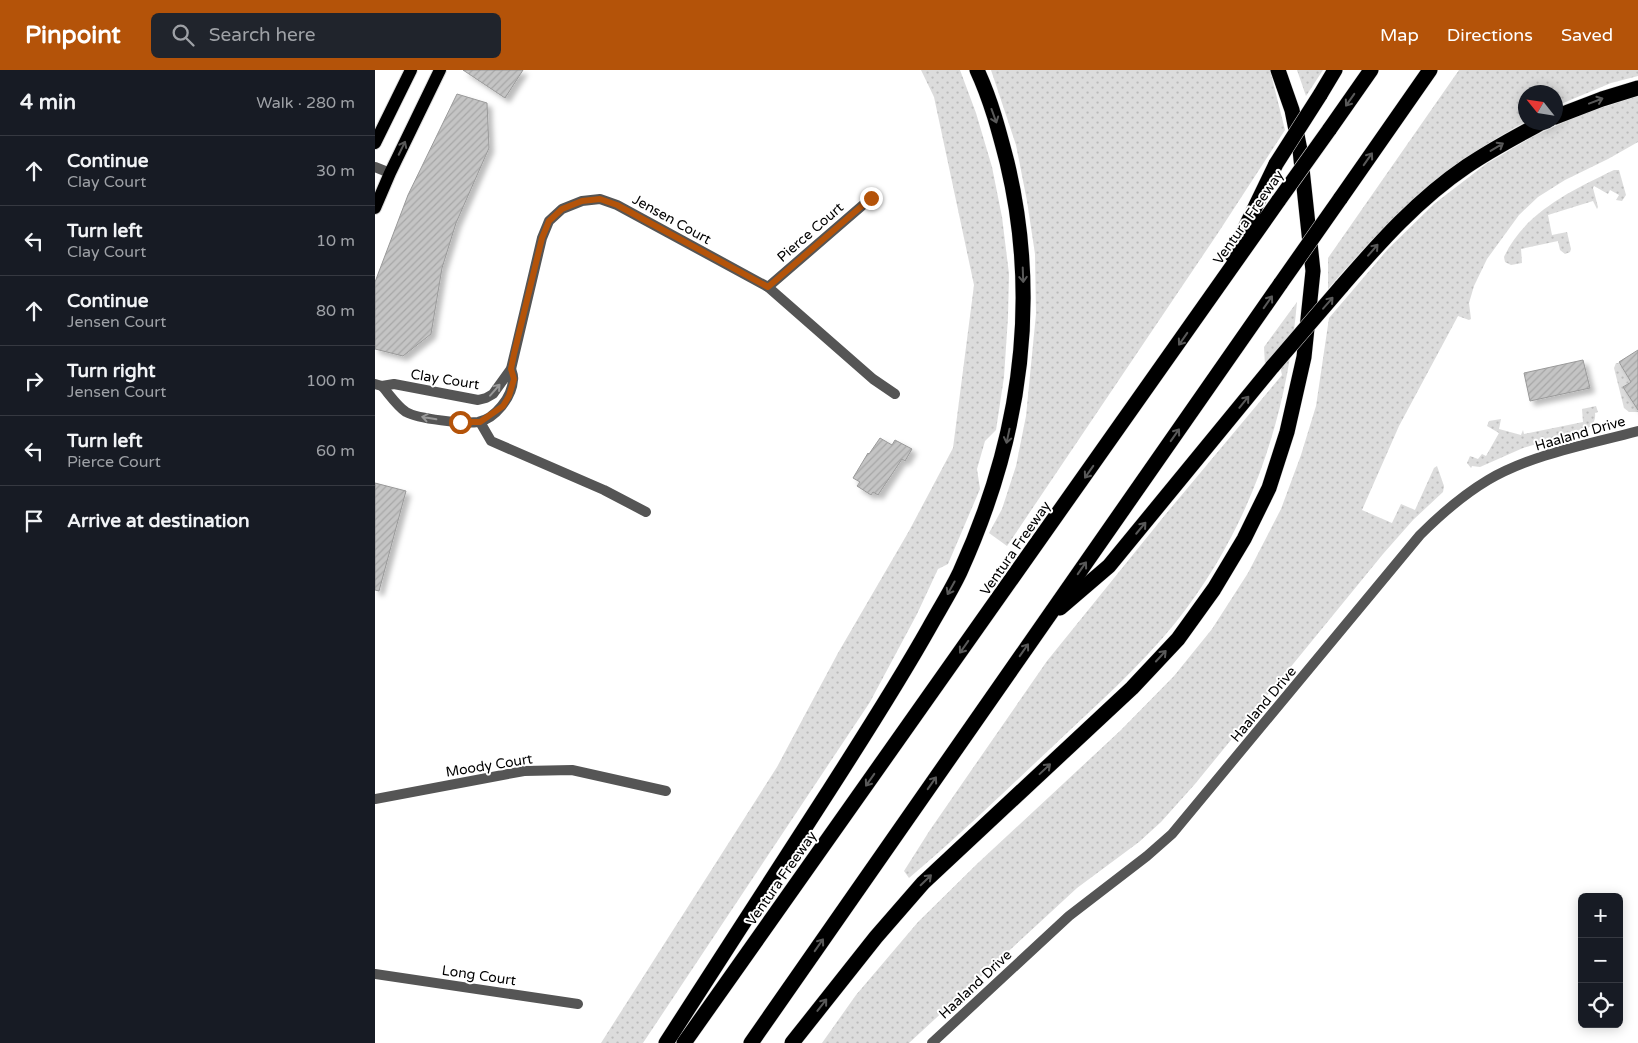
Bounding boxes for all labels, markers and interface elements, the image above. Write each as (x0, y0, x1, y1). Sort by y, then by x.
search box (151, 13, 501, 58)
text: Pinpoint (25, 21, 121, 50)
icon: search (169, 21, 197, 49)
text: Search here (209, 24, 316, 46)
text: Map (1380, 24, 1419, 46)
text: Directions (1447, 24, 1533, 46)
text: Saved (1561, 24, 1613, 46)
north arrow (1518, 85, 1563, 130)
text: 4 min (20, 90, 76, 115)
text: Walk · 280 m (256, 93, 355, 113)
one-way arrow (1345, 93, 1355, 107)
one-way arrow (1588, 96, 1603, 105)
one-way arrow (990, 107, 999, 123)
one-way arrow (398, 141, 407, 156)
one-way arrow (1490, 141, 1504, 151)
text: Continue (67, 150, 149, 172)
one-way arrow (1363, 153, 1373, 167)
icon: ahead (20, 157, 48, 185)
text: 30 m (316, 161, 355, 181)
street label: Ventura Freeway (1210, 166, 1288, 268)
text: Clay Court (67, 172, 146, 192)
route end (860, 187, 883, 210)
street label: Jensen Court (630, 191, 715, 248)
street label: Pierce Court (774, 199, 847, 266)
text: Turn left (67, 220, 143, 242)
icon: left (20, 227, 48, 255)
text: 10 m (316, 231, 355, 251)
text: Clay Court (67, 242, 146, 262)
one-way arrow (1367, 244, 1378, 257)
one-way arrow (1018, 266, 1028, 283)
text: Continue (67, 290, 149, 312)
one-way arrow (1263, 295, 1273, 309)
one-way arrow (1322, 296, 1334, 309)
icon: ahead (20, 297, 48, 325)
text: 80 m (316, 301, 355, 321)
text: Jensen Court (67, 312, 166, 332)
one-way arrow (1178, 332, 1188, 346)
text: Turn right (67, 360, 155, 382)
street label: Clay Court (409, 366, 481, 393)
icon: right (20, 367, 48, 395)
text: 100 m (306, 371, 355, 391)
text: Jensen Court (67, 382, 166, 402)
one-way arrow (490, 383, 501, 396)
one-way arrow (1239, 396, 1250, 409)
route start (449, 411, 472, 434)
one-way arrow (422, 412, 438, 422)
street label: Haaland Drive (1533, 412, 1627, 454)
one-way arrow (1002, 428, 1012, 444)
one-way arrow (1170, 428, 1180, 442)
text: Turn left (67, 430, 143, 452)
icon: left (20, 437, 48, 465)
text: 60 m (316, 441, 355, 461)
text: Pierce Court (67, 452, 161, 472)
one-way arrow (1084, 465, 1094, 479)
street label: Ventura Freeway (977, 497, 1055, 599)
icon: arrive (20, 507, 48, 535)
text: Arrive at destination (67, 510, 250, 532)
one-way arrow (1135, 521, 1147, 534)
one-way arrow (1077, 561, 1087, 575)
one-way arrow (946, 581, 956, 595)
one-way arrow (959, 640, 969, 654)
one-way arrow (1019, 643, 1029, 657)
one-way arrow (1155, 650, 1167, 663)
street label: Haaland Drive (1227, 663, 1300, 745)
street label: Moody Court (444, 750, 534, 781)
one-way arrow (1039, 763, 1051, 775)
one-way arrow (865, 773, 875, 787)
one-way arrow (927, 776, 937, 790)
street label: Ventura Freeway (743, 827, 821, 929)
one-way arrow (920, 875, 932, 887)
map controls (1578, 893, 1623, 1028)
button: + (1578, 893, 1623, 938)
button: − (1578, 938, 1623, 983)
one-way arrow (814, 939, 824, 953)
street label: Haaland Drive (935, 946, 1015, 1022)
street label: Long Court (441, 962, 518, 989)
button: locate (1578, 983, 1623, 1028)
one-way arrow (816, 999, 827, 1012)

